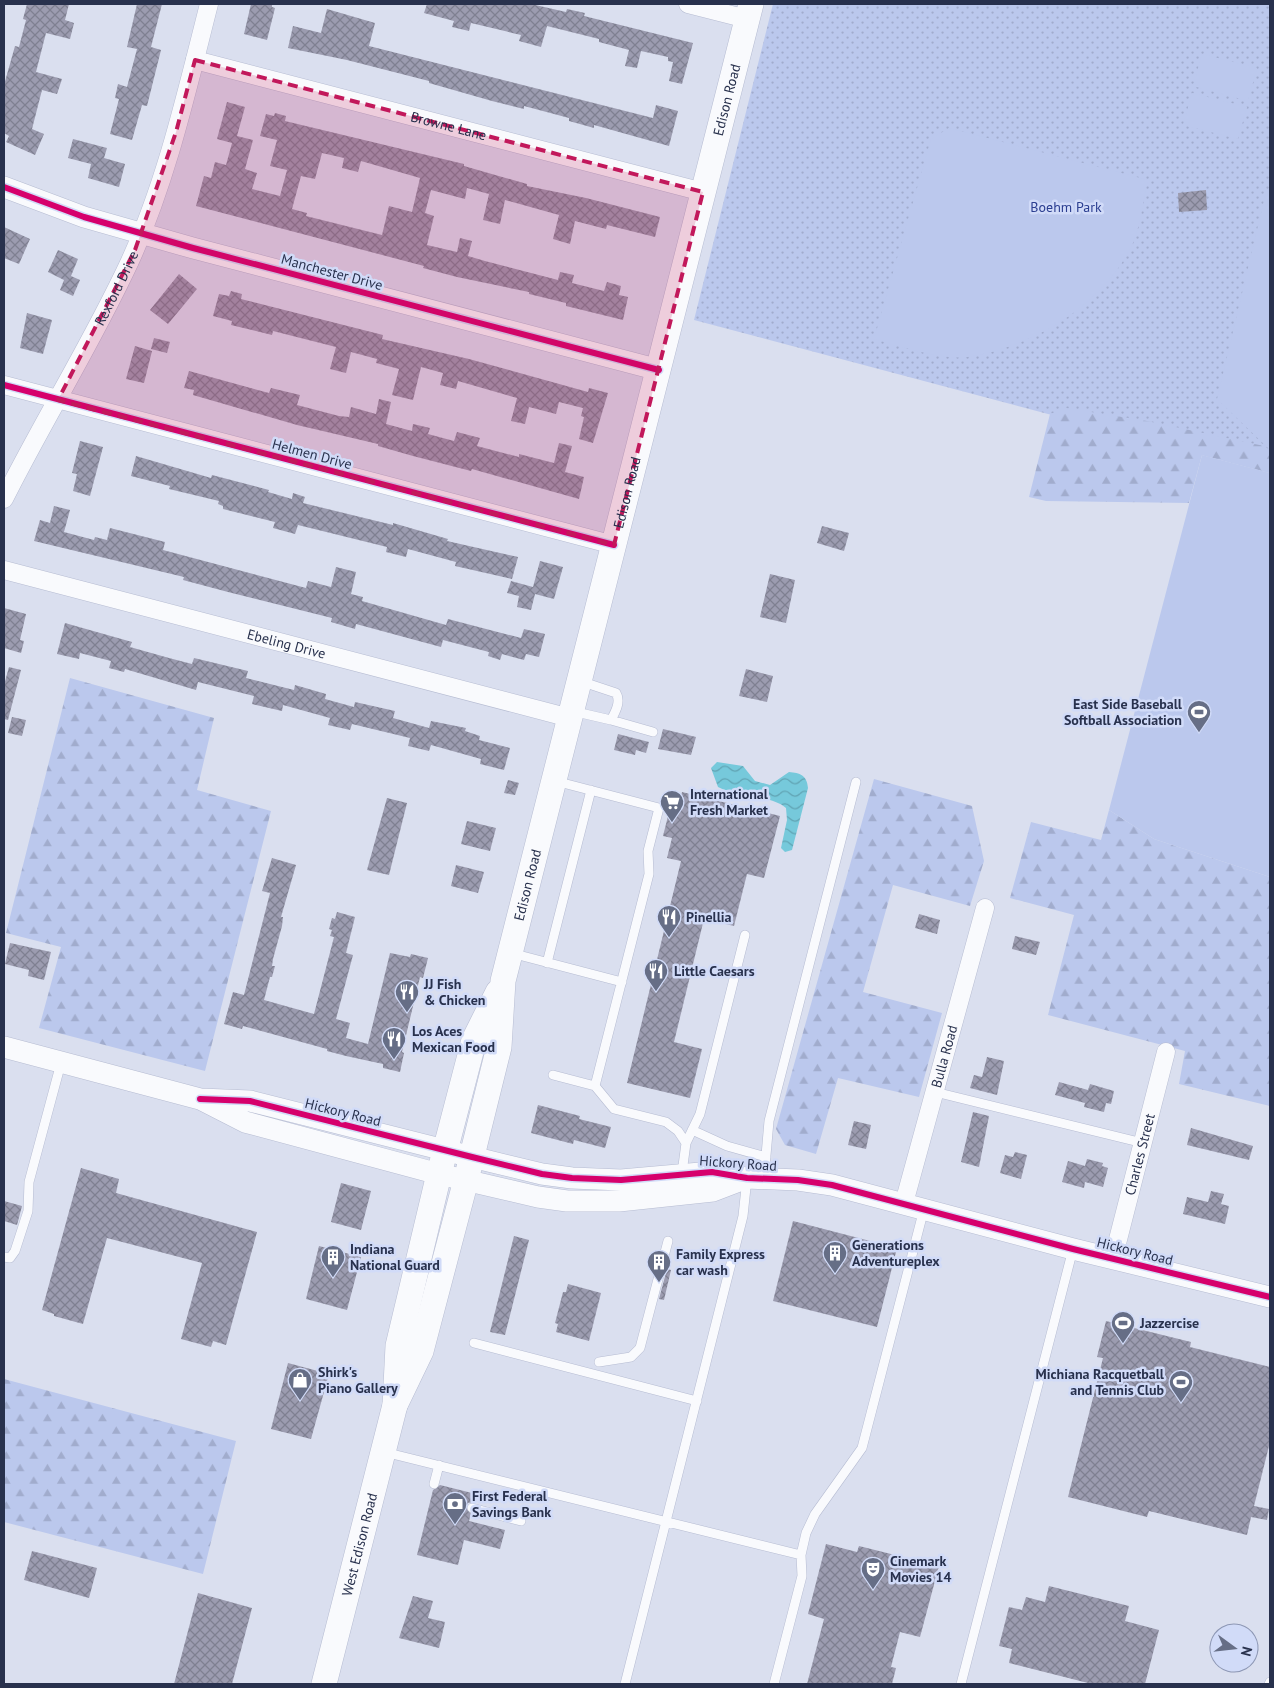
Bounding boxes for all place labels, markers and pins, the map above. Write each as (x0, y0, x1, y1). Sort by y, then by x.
place label: East Side Baseball Softball Association (1064, 695, 1183, 729)
sports icon: East Side Baseball Softball Association (1186, 699, 1212, 733)
place label: International Fresh Market (690, 785, 769, 819)
supermarket icon: International Fresh Market (659, 789, 685, 823)
restaurant icon: Pinellia (656, 904, 682, 938)
place label: Pinellia (686, 908, 732, 926)
restaurant icon: Little Caesars (643, 958, 669, 992)
place label: Little Caesars (674, 962, 755, 980)
place label: JJ Fish & Chicken (423, 975, 486, 1009)
restaurant icon: JJ Fish & Chicken (394, 979, 420, 1013)
place label: Los Aces Mexican Food (412, 1022, 495, 1056)
restaurant icon: Los Aces Mexican Food (381, 1026, 407, 1060)
place label: Generations Adventureplex (852, 1236, 940, 1270)
place label: Indiana National Guard (350, 1240, 440, 1274)
building icon: Generations Adventureplex (822, 1240, 848, 1274)
building icon: Indiana National Guard (320, 1244, 346, 1278)
place label: Family Express car wash (676, 1245, 765, 1279)
building icon: Family Express car wash (646, 1249, 672, 1283)
sports icon: Jazzercise (1110, 1310, 1136, 1344)
place label: Jazzercise (1139, 1314, 1199, 1332)
place label: Shirk's Piano Gallery (318, 1363, 398, 1397)
place label: Michiana Racquetball and Tennis Club (1036, 1365, 1165, 1399)
shop icon: Shirk's Piano Gallery (287, 1367, 313, 1401)
sports icon: Michiana Racquetball and Tennis Club (1168, 1369, 1194, 1403)
place label: First Federal Savings Bank (472, 1487, 551, 1521)
bank icon: First Federal Savings Bank (442, 1491, 468, 1525)
place label: Cinemark Movies 14 (890, 1552, 951, 1586)
theatre icon: Cinemark Movies 14 (860, 1556, 886, 1590)

